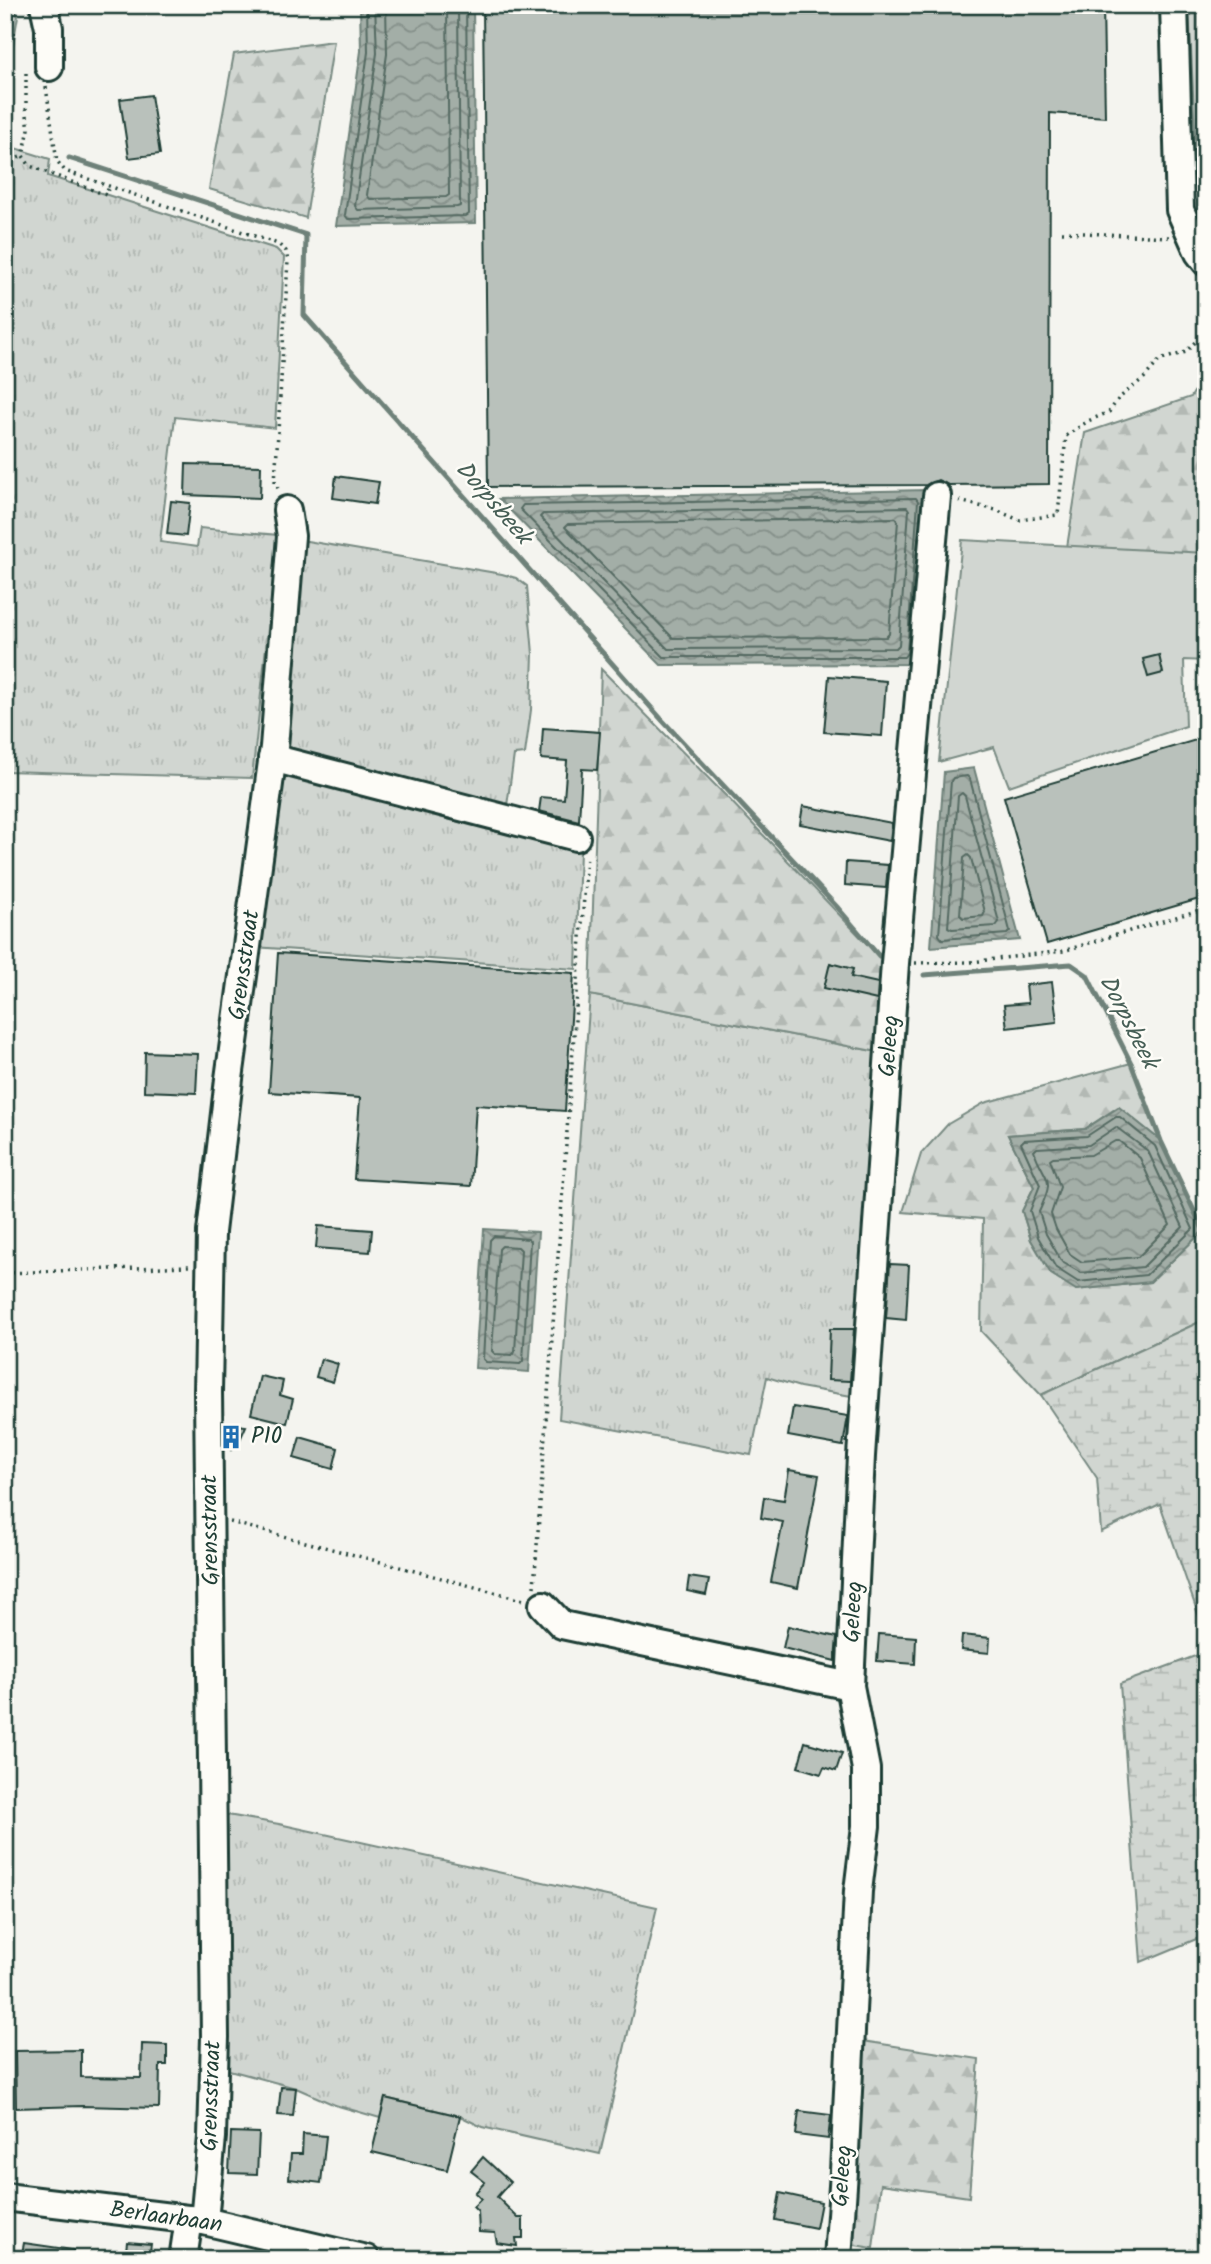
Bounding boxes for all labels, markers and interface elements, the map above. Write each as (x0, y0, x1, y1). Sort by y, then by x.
water label: Dorpsbeek (445, 452, 543, 557)
street label: Grensstraat (219, 907, 271, 1022)
water label: Dorpsbeek (1088, 968, 1170, 1079)
street label: Geleeg (870, 1014, 910, 1078)
place label: P10 (251, 1419, 282, 1455)
building icon: P10 (217, 1423, 245, 1451)
street label: Grensstraat (192, 1473, 230, 1586)
street label: Geleeg (834, 1580, 874, 1644)
street label: Grensstraat (192, 2039, 232, 2152)
street label: Geleeg (823, 2144, 863, 2208)
street label: Berlaarbaan (107, 2192, 225, 2244)

